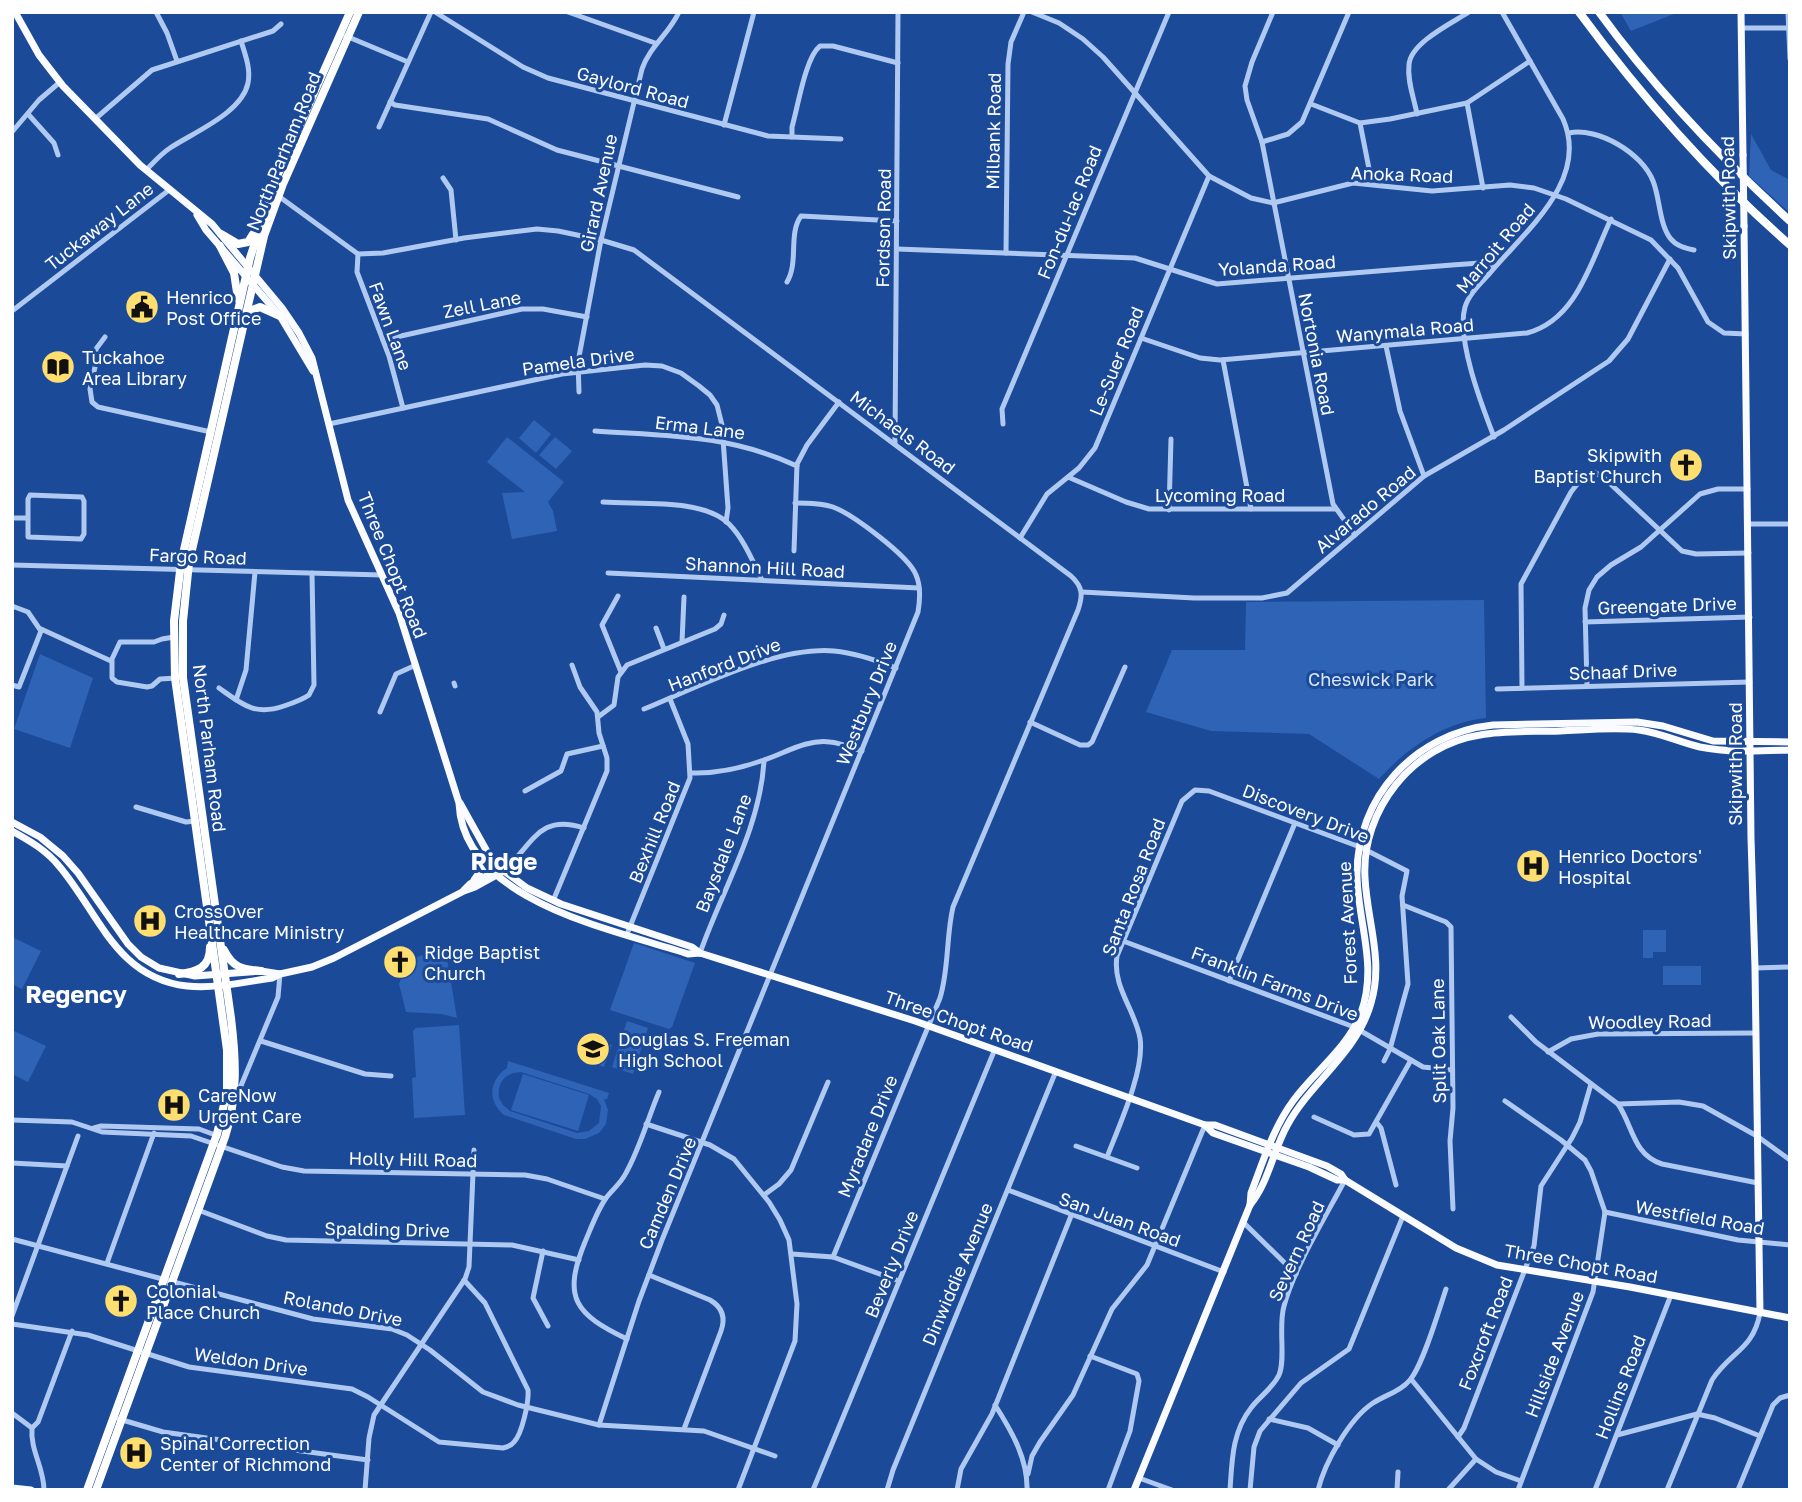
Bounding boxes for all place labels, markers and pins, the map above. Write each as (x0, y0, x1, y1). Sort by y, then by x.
place label: Henrico Post Office (166, 286, 261, 329)
public building icon: Henrico Post Office (123, 288, 161, 326)
place label: Tuckahoe Area Library (82, 346, 187, 389)
library icon: Tuckahoe Area Library (39, 348, 77, 386)
place label: Skipwith Baptist Church (1534, 444, 1662, 487)
church icon: Skipwith Baptist Church (1667, 446, 1705, 484)
place label: Henrico Doctors' Hospital (1558, 845, 1702, 888)
hospital icon: Henrico Doctors' Hospital (1514, 847, 1552, 885)
place label: CrossOver Healthcare Ministry (174, 900, 344, 943)
hospital icon: CrossOver Healthcare Ministry (131, 902, 169, 940)
place label: Ridge Baptist Church (424, 941, 540, 984)
church icon: Ridge Baptist Church (381, 943, 419, 981)
place label: Douglas S. Freeman High School (618, 1028, 790, 1071)
school or university icon: Douglas S. Freeman High School (574, 1030, 612, 1068)
place label: CareNow Urgent Care (198, 1084, 302, 1127)
hospital icon: CareNow Urgent Care (155, 1086, 193, 1124)
place label: Colonial Place Church (146, 1280, 260, 1323)
church icon: Colonial Place Church (102, 1282, 140, 1320)
place label: Spinal Correction Center of Richmond (160, 1432, 331, 1475)
hospital icon: Spinal Correction Center of Richmond (117, 1434, 155, 1472)

